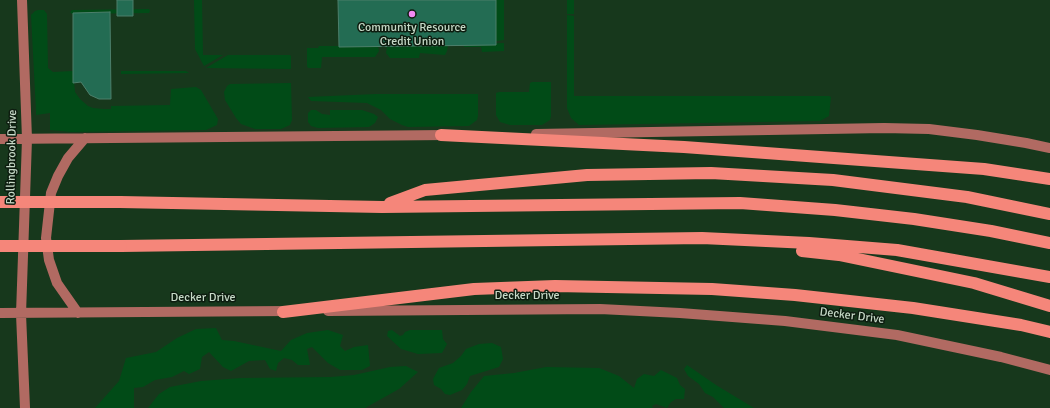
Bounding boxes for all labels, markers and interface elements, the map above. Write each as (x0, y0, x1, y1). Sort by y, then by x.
marker: Community Resource Credit Union (407, 9, 417, 19)
place label: Community Resource Credit Union (358, 21, 466, 49)
street label: Rollingbrook Drive (4, 109, 20, 205)
street label: Decker Drive (494, 289, 560, 303)
street label: Decker Drive (170, 291, 236, 305)
street label: Decker Drive (819, 305, 885, 327)

